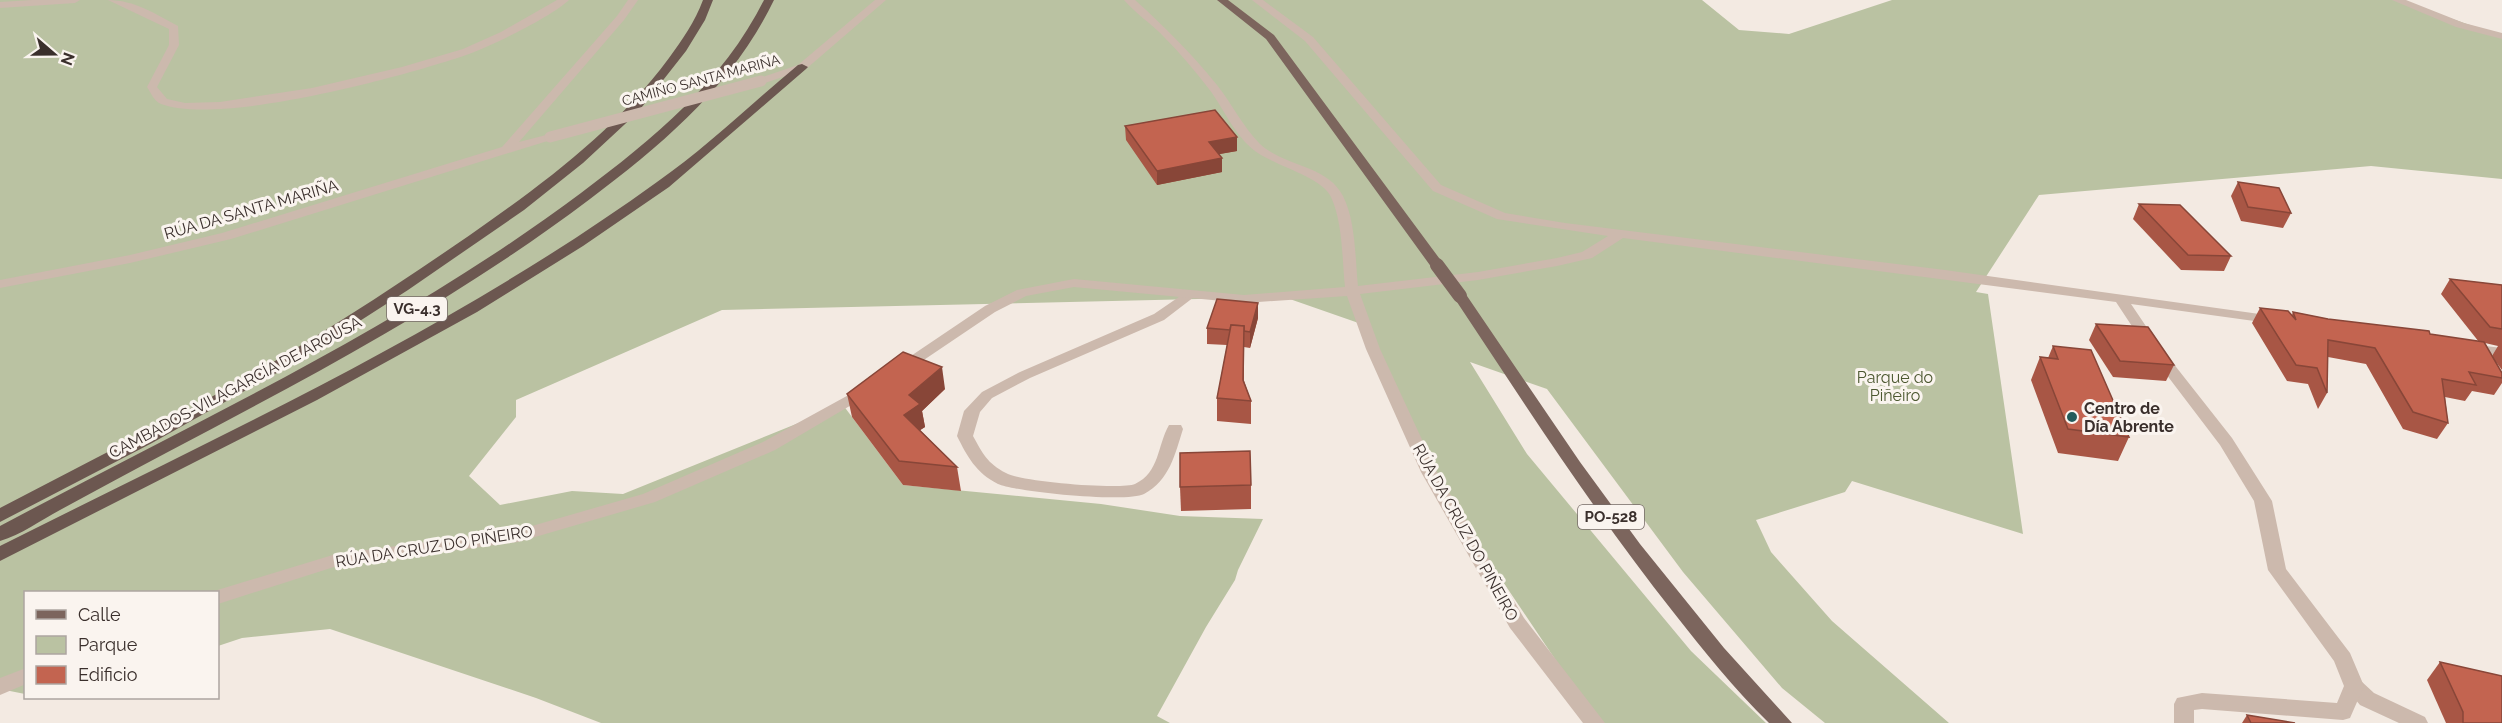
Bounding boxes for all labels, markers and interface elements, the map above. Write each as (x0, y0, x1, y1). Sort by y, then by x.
north arrow (24, 24, 84, 84)
text: N (57, 50, 79, 68)
street label: CAMIÑO SANTA MARIÑA (620, 50, 782, 109)
street label: RÚA DA SANTA MARIÑA (162, 175, 340, 243)
road number: VG-4.3 (387, 297, 447, 321)
street label: CAMBADOS-VILAGARCÍA DE AROUSA (105, 312, 365, 462)
park label: Parque do Piñeiro (1857, 368, 1933, 405)
place label: Centro de Día Abrente (2084, 399, 2174, 436)
marker: Centro de Día Abrente (2065, 410, 2079, 424)
street label: RÚA DA CRUZ DO PIÑEIRO (1409, 440, 1523, 624)
road number: PO-528 (1578, 505, 1644, 529)
street label: RÚA DA CRUZ DO PIÑEIRO (334, 521, 534, 571)
legend (24, 591, 219, 699)
text: Calle (78, 604, 121, 625)
text: Parque (78, 634, 138, 655)
text: Edificio (78, 664, 138, 685)

